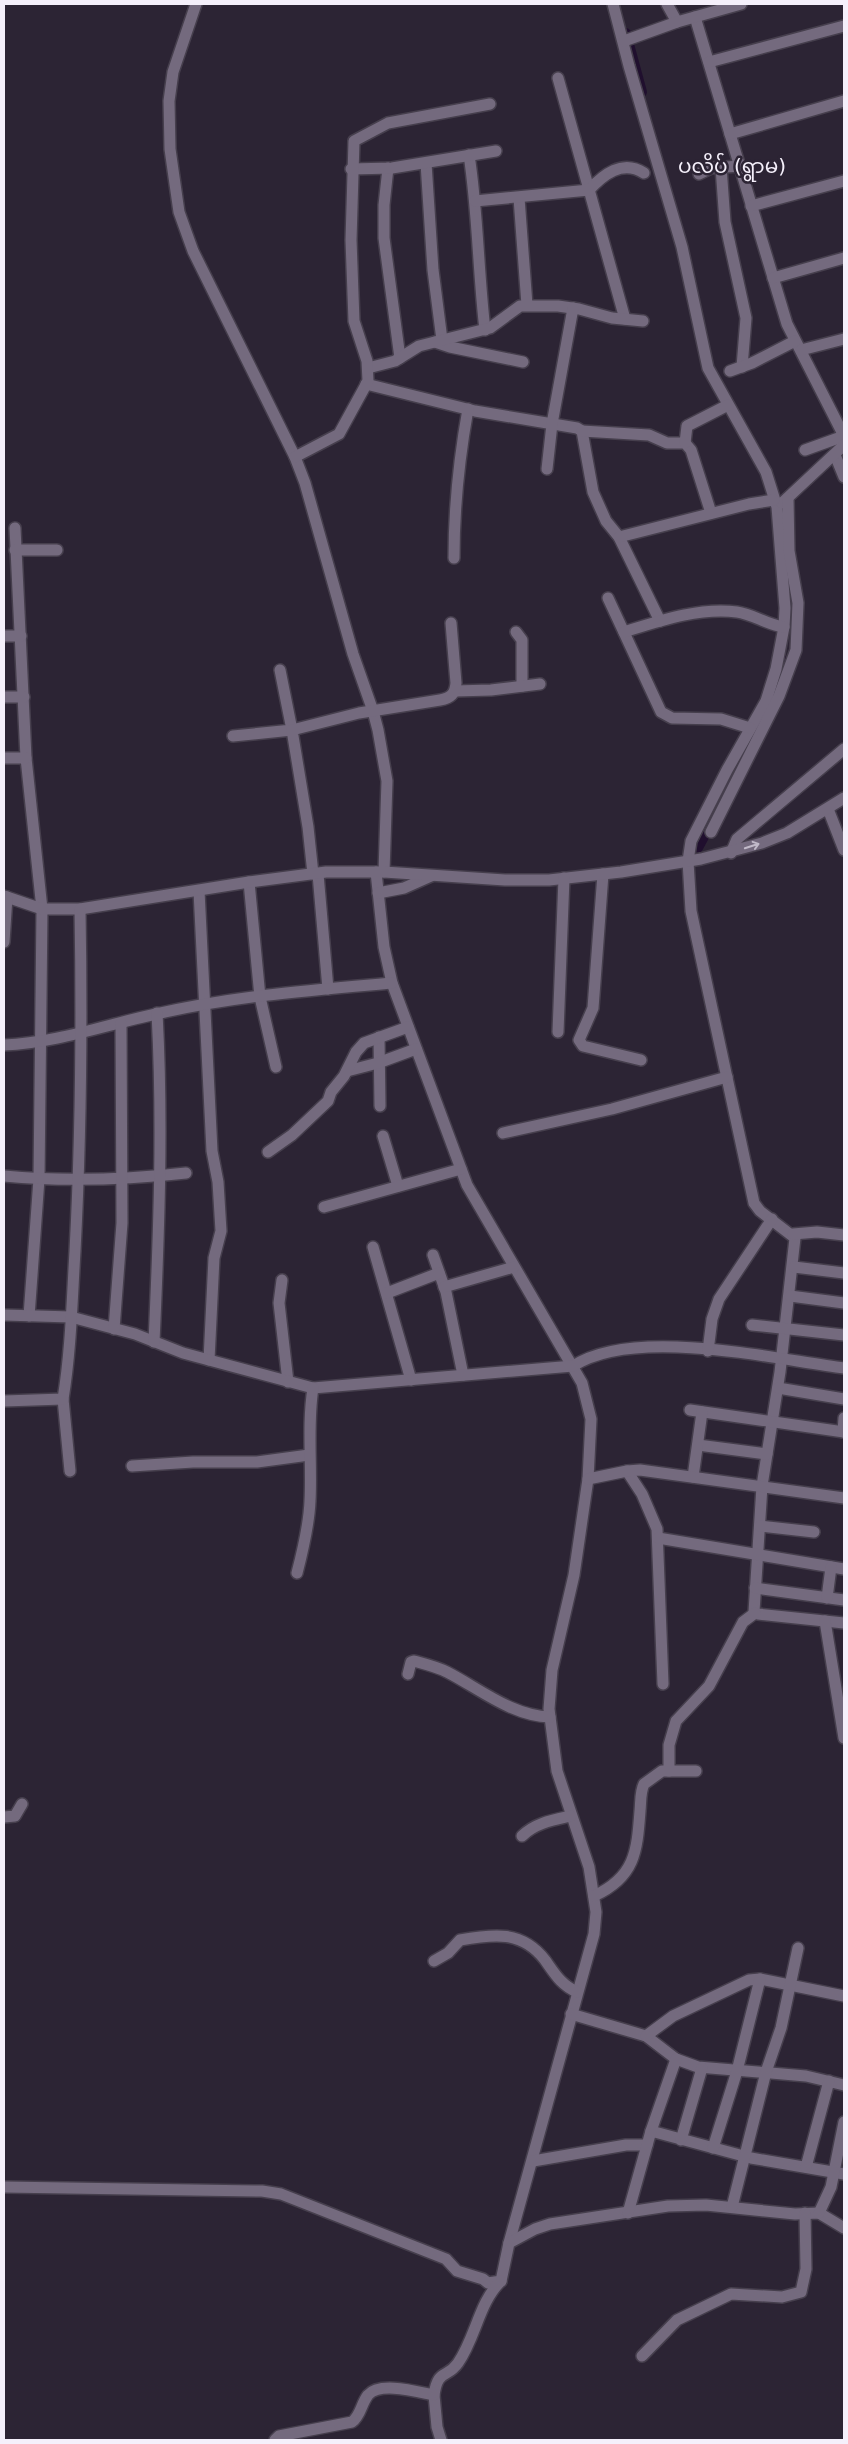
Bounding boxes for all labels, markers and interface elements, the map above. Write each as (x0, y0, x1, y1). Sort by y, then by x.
district label: ပလိပ် (ရွာမ) (678, 152, 786, 182)
one-way arrow (744, 841, 760, 850)

